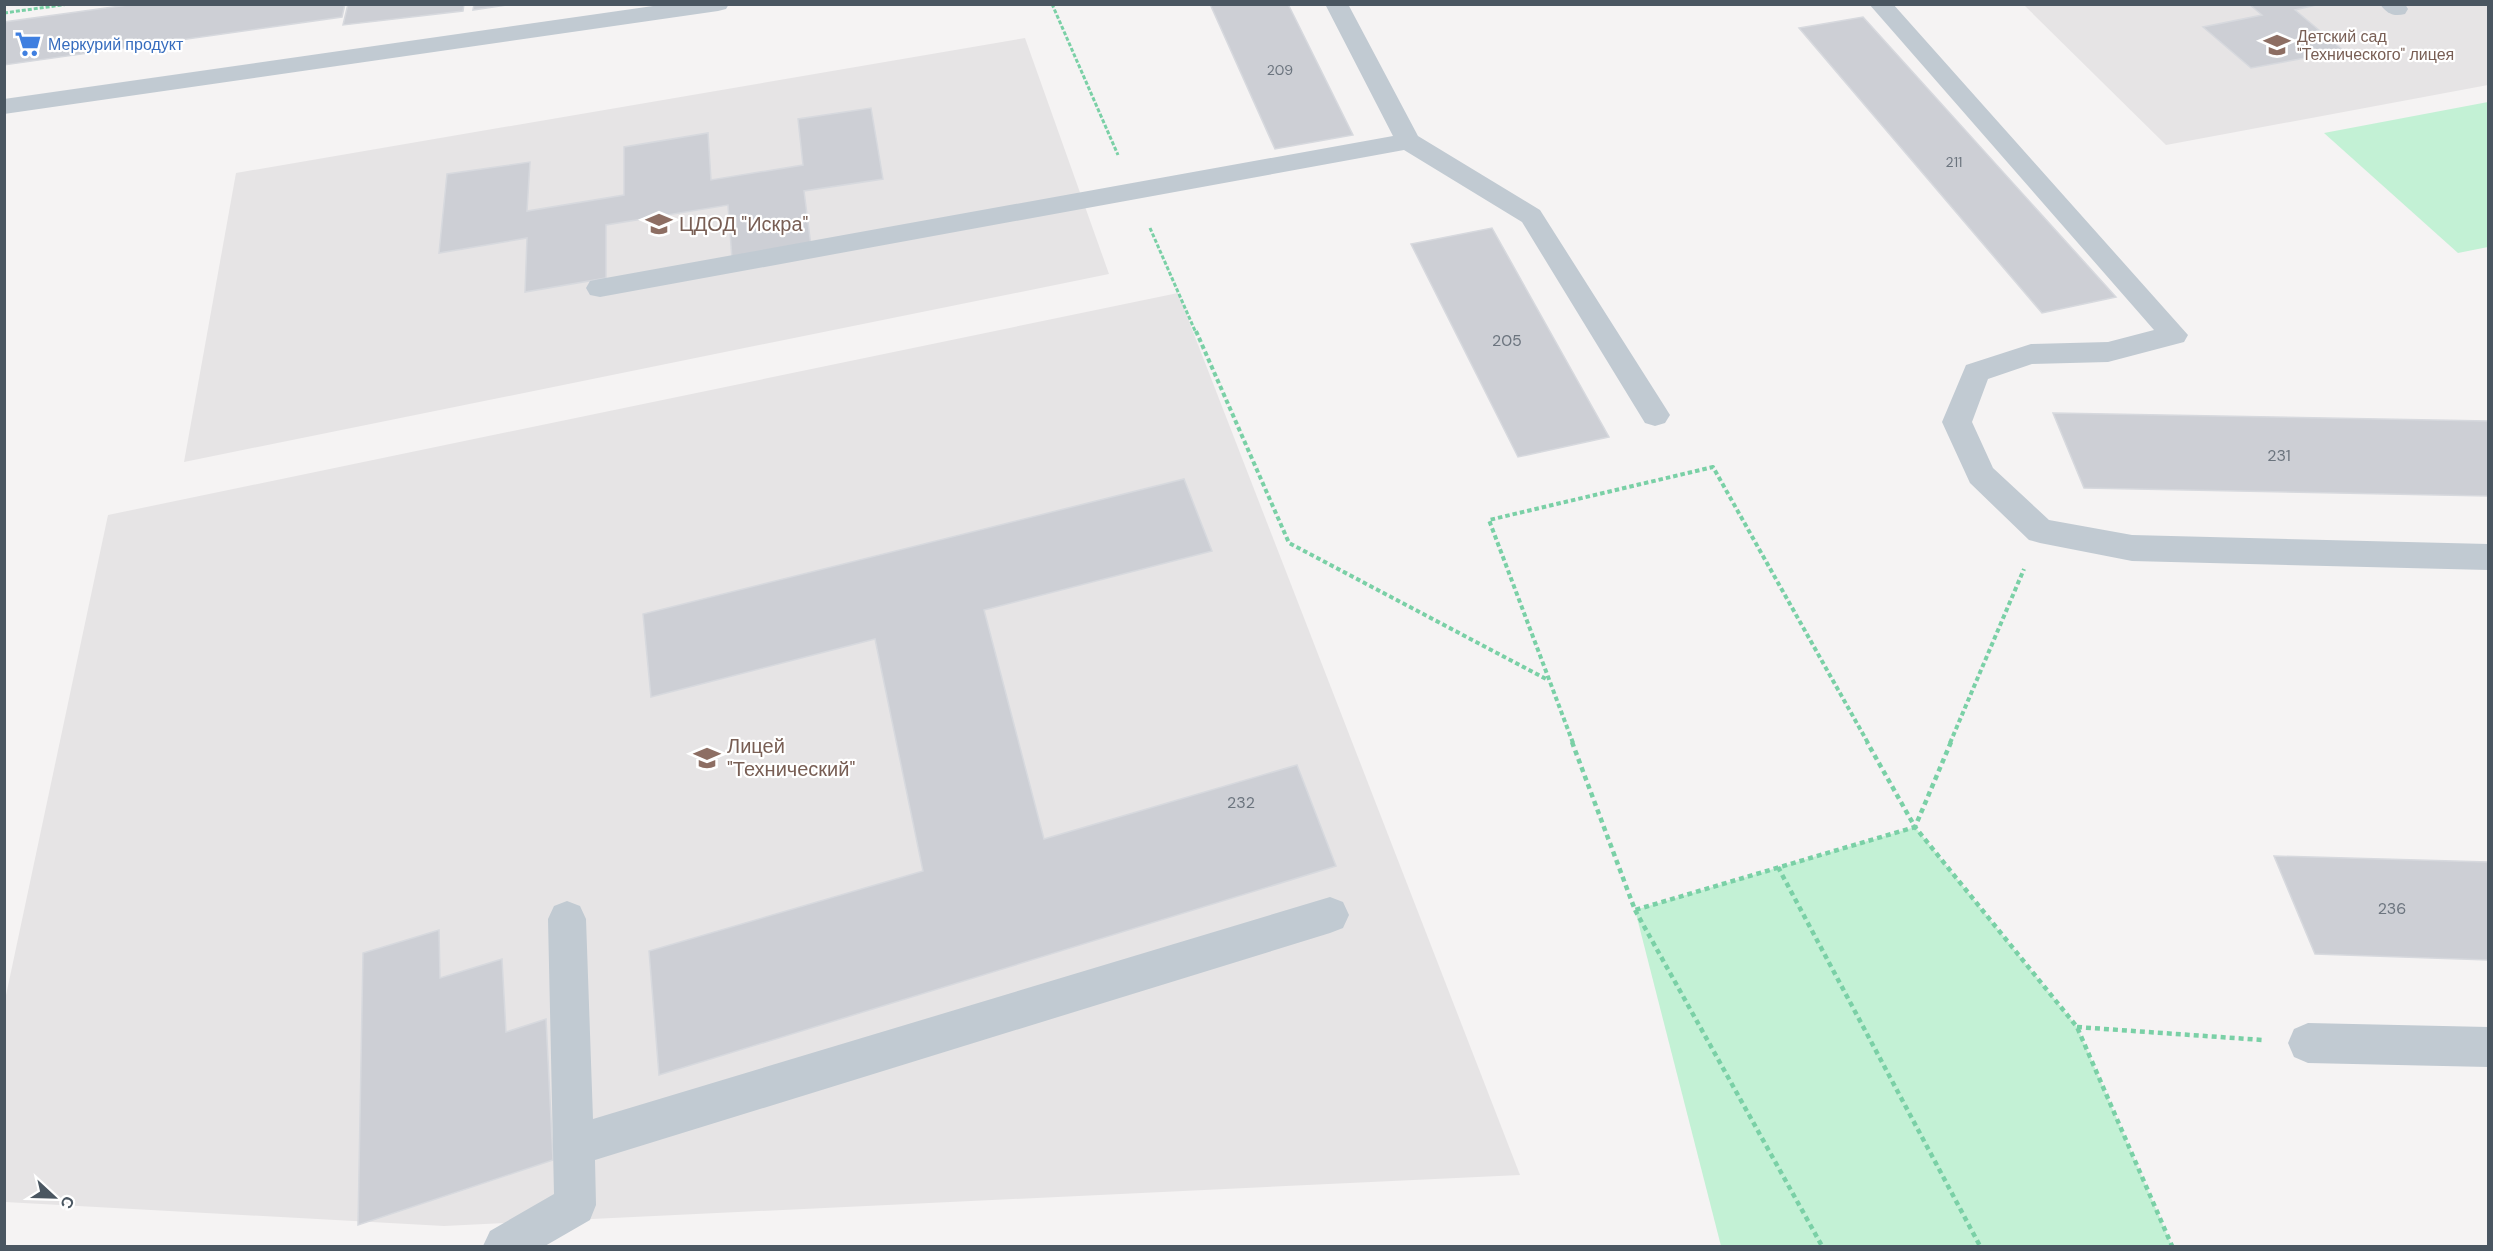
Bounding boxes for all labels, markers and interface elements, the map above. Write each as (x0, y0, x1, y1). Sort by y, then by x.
place label: Детский сад "Технического" лицея (2297, 26, 2454, 65)
supermarket icon: Меркурий продукт (13, 29, 43, 59)
school or university icon: Детский сад "Технического" лицея (2262, 30, 2292, 60)
place label: Меркурий продукт (48, 34, 184, 55)
house number: 209 (1267, 61, 1293, 79)
house number: 211 (1946, 153, 1962, 171)
school or university icon: ЦДОД "Искра" (644, 209, 674, 239)
place label: ЦДОД "Искра" (679, 211, 809, 237)
house number: 205 (1492, 330, 1522, 351)
house number: 231 (2267, 445, 2291, 466)
place label: Лицей "Технический" (727, 733, 855, 782)
school or university icon: Лицей "Технический" (692, 743, 722, 773)
house number: 232 (1227, 792, 1255, 813)
house number: 236 (2378, 898, 2406, 919)
north arrow (24, 1167, 84, 1227)
text: С (55, 1193, 79, 1212)

